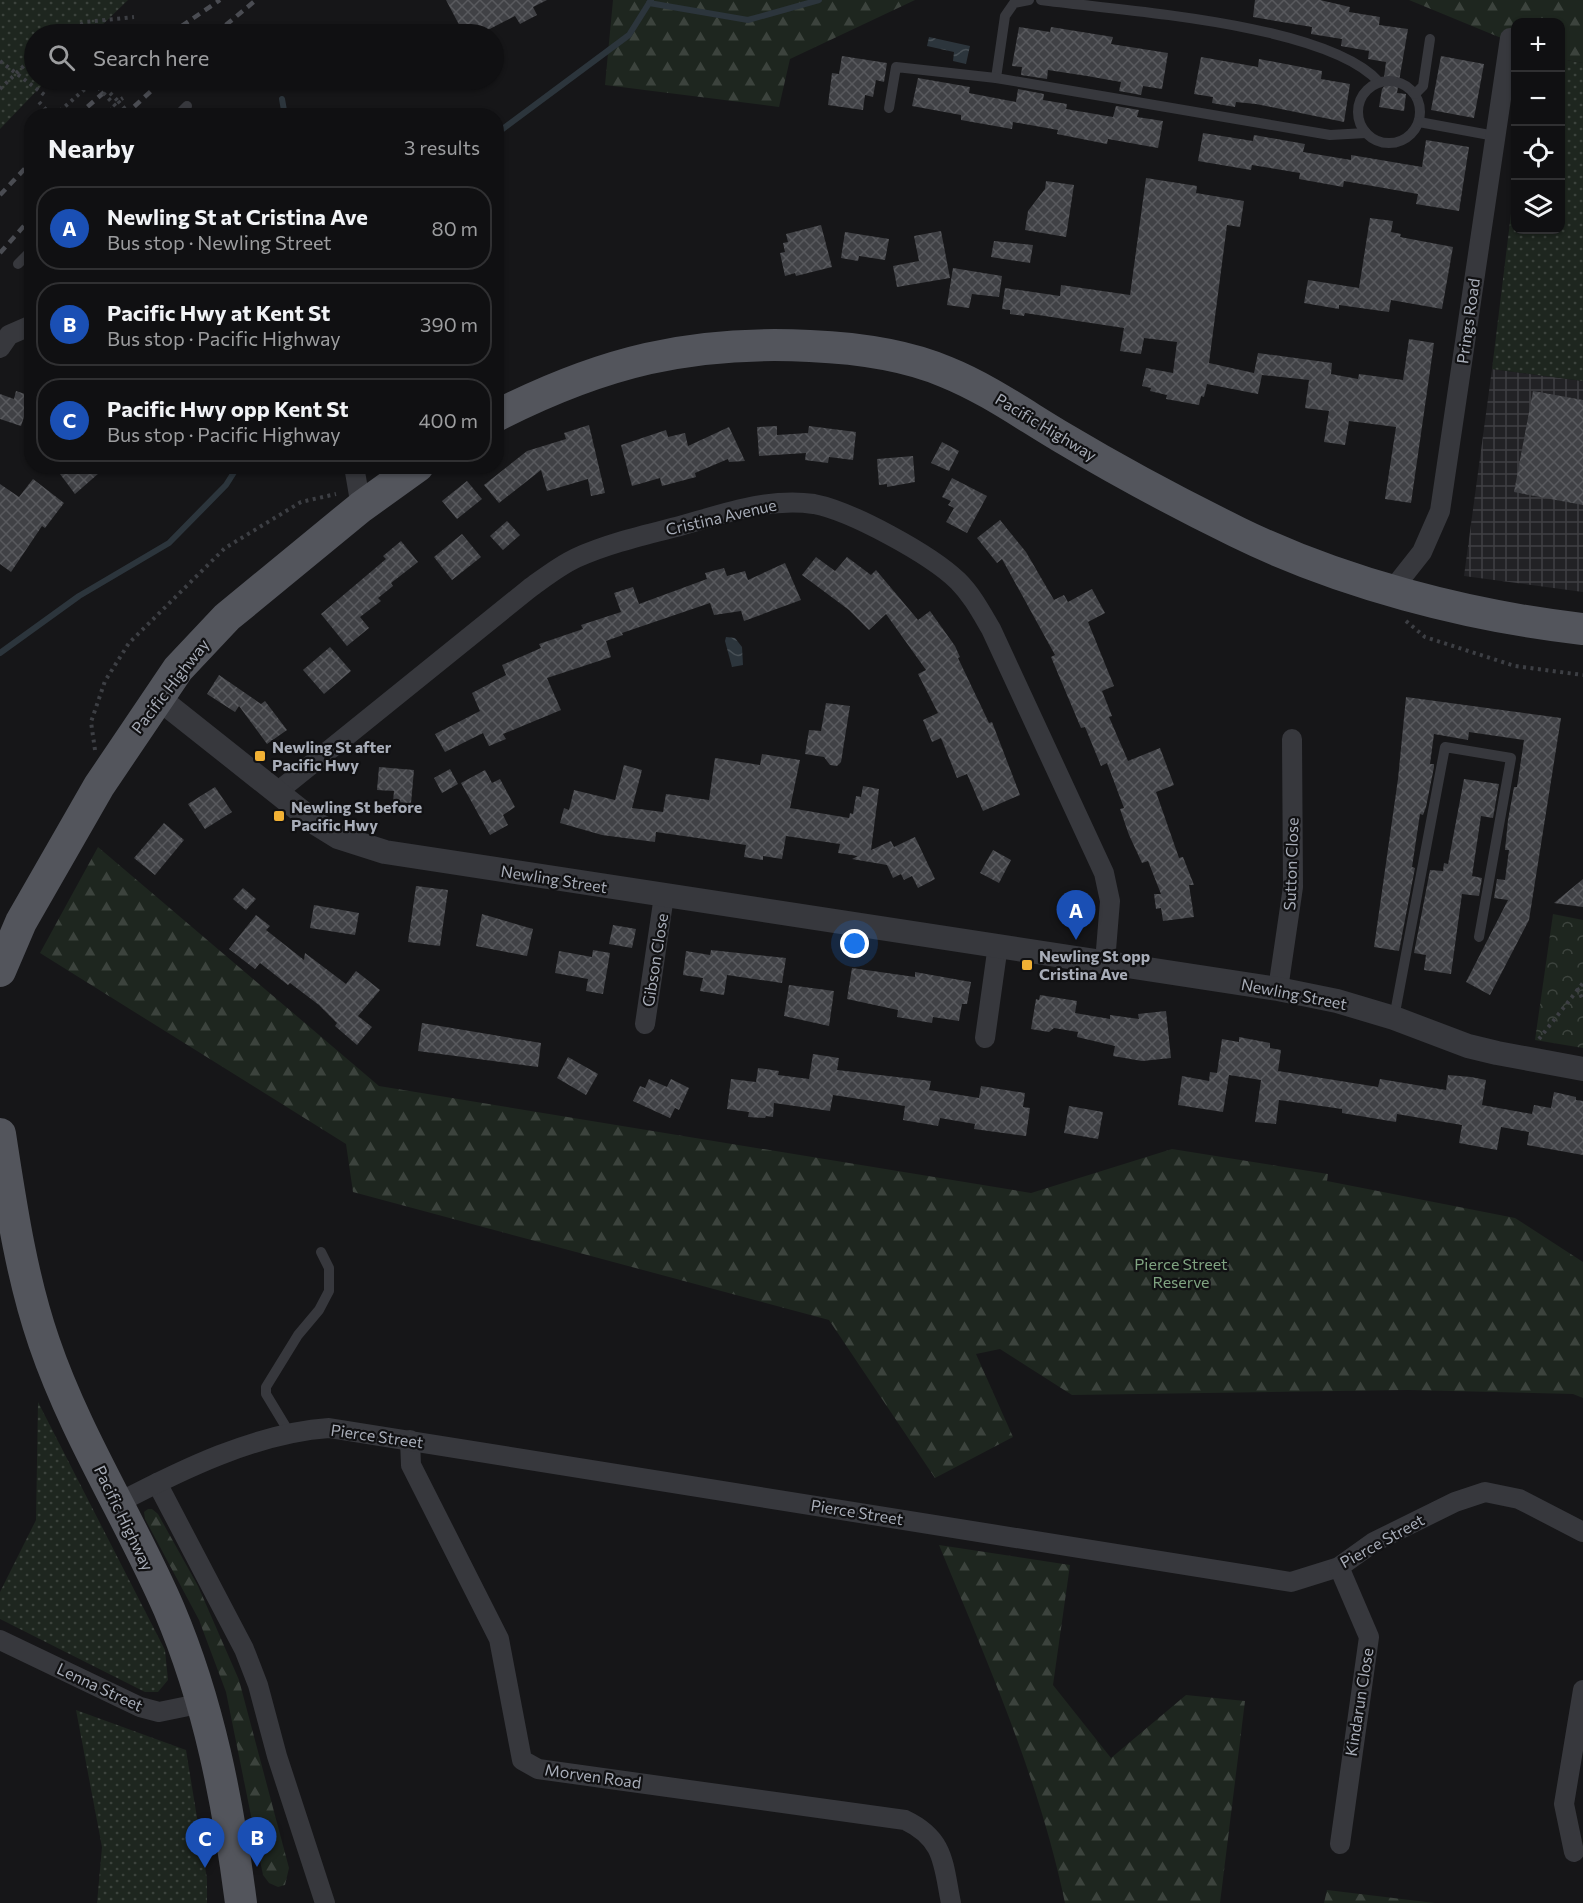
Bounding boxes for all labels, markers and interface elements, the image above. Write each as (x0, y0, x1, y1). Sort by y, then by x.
map controls (1511, 18, 1565, 234)
button: + (1511, 18, 1565, 72)
search box (24, 24, 504, 90)
icon: search (45, 41, 78, 74)
text: Search here (93, 44, 209, 71)
button: − (1511, 72, 1565, 126)
button: locate (1511, 126, 1565, 180)
text: Nearby (48, 132, 135, 163)
text: 3 results (404, 135, 480, 159)
button: layers (1511, 180, 1565, 234)
text: Newling St at Cristina Ave (107, 203, 368, 230)
text: A (62, 216, 77, 240)
text: 80 m (432, 216, 478, 240)
text: Bus stop · Newling Street (107, 230, 332, 254)
street label: Prings Road (1452, 277, 1483, 365)
text: Pacific Hwy at Kent St (107, 299, 330, 326)
text: B (63, 312, 76, 336)
text: 390 m (420, 312, 478, 336)
text: Bus stop · Pacific Highway (107, 326, 341, 350)
street label: Pacific Highway (992, 389, 1100, 464)
text: Pacific Hwy opp Kent St (107, 395, 349, 422)
text: C (63, 408, 76, 432)
text: 400 m (419, 408, 478, 432)
text: Bus stop · Pacific Highway (107, 422, 341, 446)
street label: Cristina Avenue (664, 495, 778, 539)
street label: Pacific Highway (127, 635, 212, 737)
place label: Newling St after Pacific Hwy (272, 737, 392, 774)
marker: Newling St after Pacific Hwy (253, 749, 267, 763)
place label: Newling St before Pacific Hwy (291, 797, 422, 834)
marker: Newling St before Pacific Hwy (272, 809, 286, 823)
street label: Sutton Close (1279, 817, 1302, 911)
street label: Newling Street (500, 861, 609, 896)
pin: A (1056, 890, 1096, 940)
street label: Gibson Close (638, 912, 671, 1008)
your location (840, 929, 869, 958)
place label: Newling St opp Cristina Ave (1039, 946, 1150, 983)
marker: Newling St opp Cristina Ave (1020, 958, 1034, 972)
street label: Newling Street (1240, 974, 1349, 1013)
park label: Pierce Street Reserve (1134, 1254, 1228, 1291)
street label: Pierce Street (330, 1420, 425, 1451)
street label: Pacific Highway (91, 1462, 158, 1573)
street label: Pierce Street (809, 1495, 905, 1528)
street label: Pierce Street (1336, 1509, 1428, 1572)
street label: Kindarun Close (1341, 1646, 1376, 1757)
street label: Lenna Street (54, 1658, 147, 1715)
street label: Morven Road (544, 1759, 643, 1792)
pin: C (186, 1818, 224, 1868)
pin: B (238, 1818, 276, 1867)

